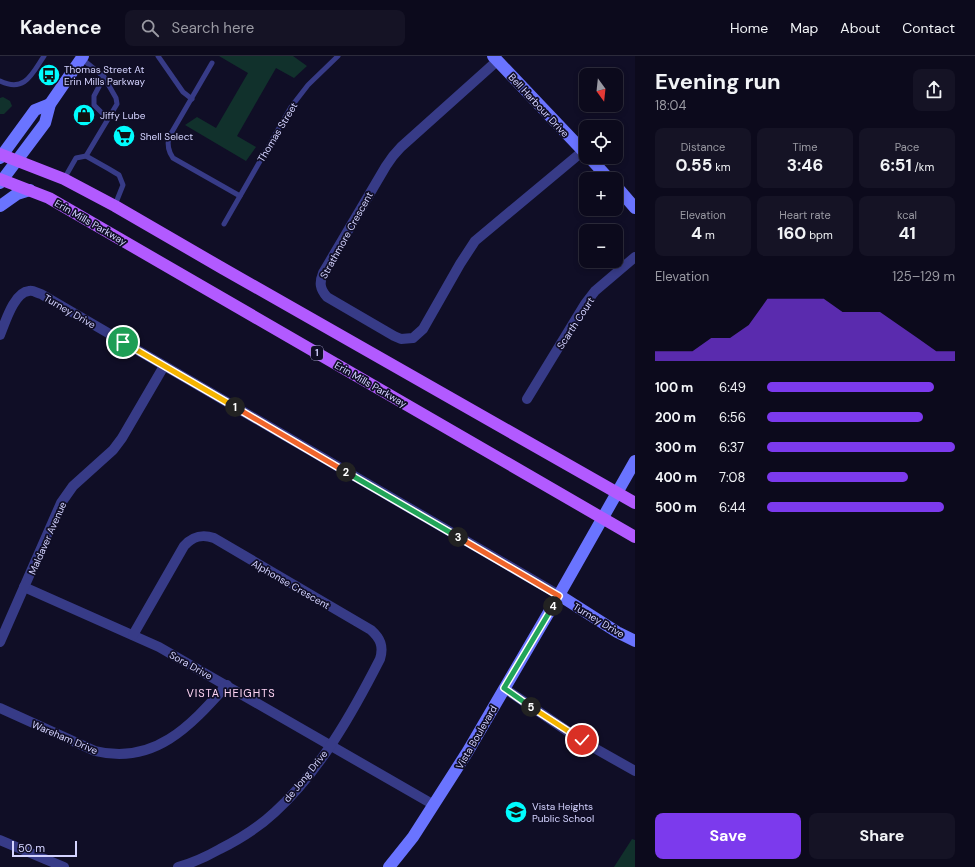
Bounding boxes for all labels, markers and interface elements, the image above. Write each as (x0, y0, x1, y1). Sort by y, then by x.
search box (125, 10, 405, 46)
text: Kadence (20, 15, 101, 40)
icon: search (139, 17, 161, 39)
text: Search here (171, 18, 254, 38)
text: Home (730, 19, 768, 37)
text: Map (790, 19, 818, 37)
text: About (840, 19, 880, 37)
text: Contact (902, 19, 955, 37)
bus stop icon: Thomas Street At Erin Mills Parkway (36, 62, 62, 88)
place label: Thomas Street At Erin Mills Parkway (64, 63, 146, 88)
text: Evening run (655, 67, 781, 96)
north arrow (579, 68, 623, 112)
map controls (579, 68, 623, 268)
button: share (913, 69, 955, 111)
street label: Bell Harbour Drive (506, 71, 572, 140)
text: 18:04 (655, 97, 686, 114)
street label: Thomas Street (254, 100, 300, 165)
shop icon: Jiffy Lube (71, 102, 97, 128)
place label: Jiffy Lube (100, 109, 146, 122)
button: locate (579, 120, 623, 164)
supermarket icon: Shell Select (111, 123, 137, 149)
place label: Shell Select (140, 130, 193, 143)
text: Distance (681, 140, 725, 154)
text: Time (793, 140, 817, 154)
text: Pace (895, 140, 919, 154)
text: 0.55 (675, 154, 712, 176)
text: 3:46 (787, 154, 823, 176)
text: 6:51 (880, 154, 912, 176)
text: km (712, 160, 731, 174)
text: /km (912, 160, 934, 174)
button: + (579, 172, 623, 216)
street label: Strathmore Crescent (317, 189, 376, 281)
street label: Erin Mills Parkway (52, 197, 130, 249)
text: Elevation (680, 208, 726, 222)
text: Heart rate (779, 208, 831, 222)
text: kcal (897, 208, 917, 222)
text: 4 (691, 222, 702, 244)
text: 160 (777, 222, 806, 244)
text: 41 (898, 222, 916, 244)
button: − (579, 224, 623, 268)
text: m (702, 228, 715, 242)
text: bpm (806, 228, 833, 242)
text: Elevation (655, 268, 709, 285)
text: 125–129 m (892, 268, 955, 285)
street label: Turney Drive (42, 291, 98, 332)
street label: Scarth Court (554, 295, 597, 352)
pin (106, 325, 140, 359)
icon: arrive (112, 331, 134, 353)
road number: 1 (311, 346, 323, 360)
street label: Erin Mills Parkway (332, 359, 410, 411)
text: 100 m (655, 379, 693, 396)
text: 6:49 (719, 379, 746, 396)
pin: 1 (225, 397, 245, 417)
text: 1 (233, 400, 237, 414)
text: 200 m (655, 409, 696, 426)
text: 6:56 (719, 409, 746, 426)
text: 300 m (655, 439, 696, 456)
text: 6:37 (719, 439, 744, 456)
pin: 2 (336, 462, 356, 482)
text: 2 (343, 465, 349, 479)
text: 400 m (655, 469, 697, 486)
text: 7:08 (719, 469, 745, 486)
street label: Maldaver Avenue (26, 499, 70, 577)
text: 500 m (655, 499, 697, 516)
text: 6:44 (719, 499, 746, 516)
pin: 3 (448, 527, 468, 547)
text: 3 (455, 530, 461, 544)
street label: Alphonse Crescent (249, 557, 332, 612)
pin: 4 (543, 596, 563, 616)
text: 4 (549, 599, 557, 613)
street label: Turney Drive (571, 600, 627, 641)
street label: Sora Drive (167, 648, 215, 683)
district label: VISTA HEIGHTS (186, 686, 276, 700)
pin: 5 (521, 697, 541, 717)
text: 5 (528, 700, 534, 714)
street label: Vista Boulevard (453, 703, 500, 771)
street label: Wareham Drive (30, 718, 100, 757)
pin (565, 723, 599, 757)
icon: check (571, 729, 593, 751)
street label: de Jong Drive (280, 747, 331, 805)
school or university icon: Vista Heights Public School (503, 799, 529, 825)
place label: Vista Heights Public School (532, 800, 594, 825)
button: Save (655, 813, 801, 859)
button: Share (809, 813, 955, 859)
scale bar (12, 839, 77, 858)
text: 50 m (18, 841, 45, 855)

